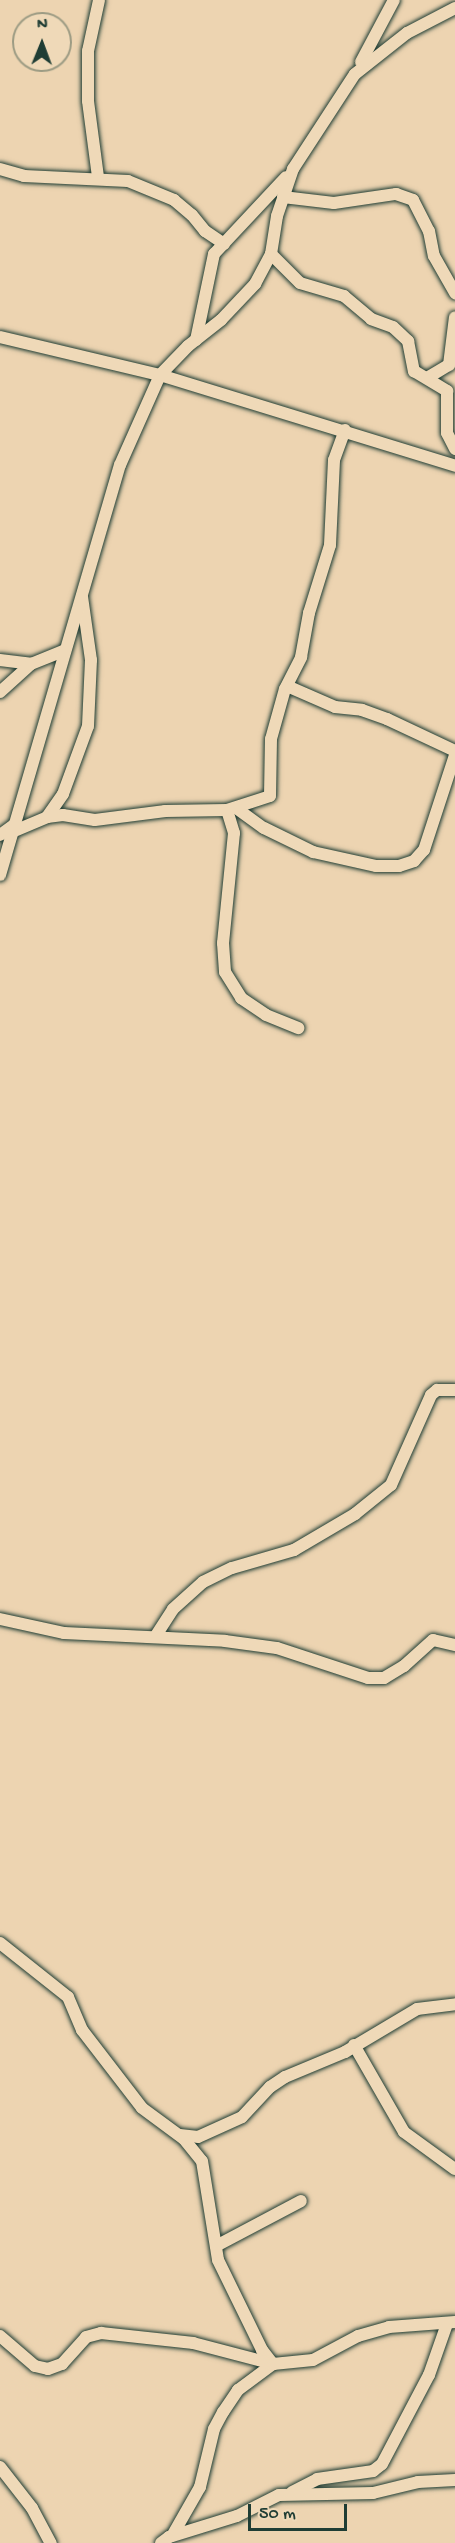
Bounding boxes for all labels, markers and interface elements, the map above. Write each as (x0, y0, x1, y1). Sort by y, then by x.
north arrow (12, 12, 72, 72)
text: N (37, 16, 48, 35)
scale bar (251, 2492, 350, 2530)
text: 50 m (259, 2504, 296, 2525)

